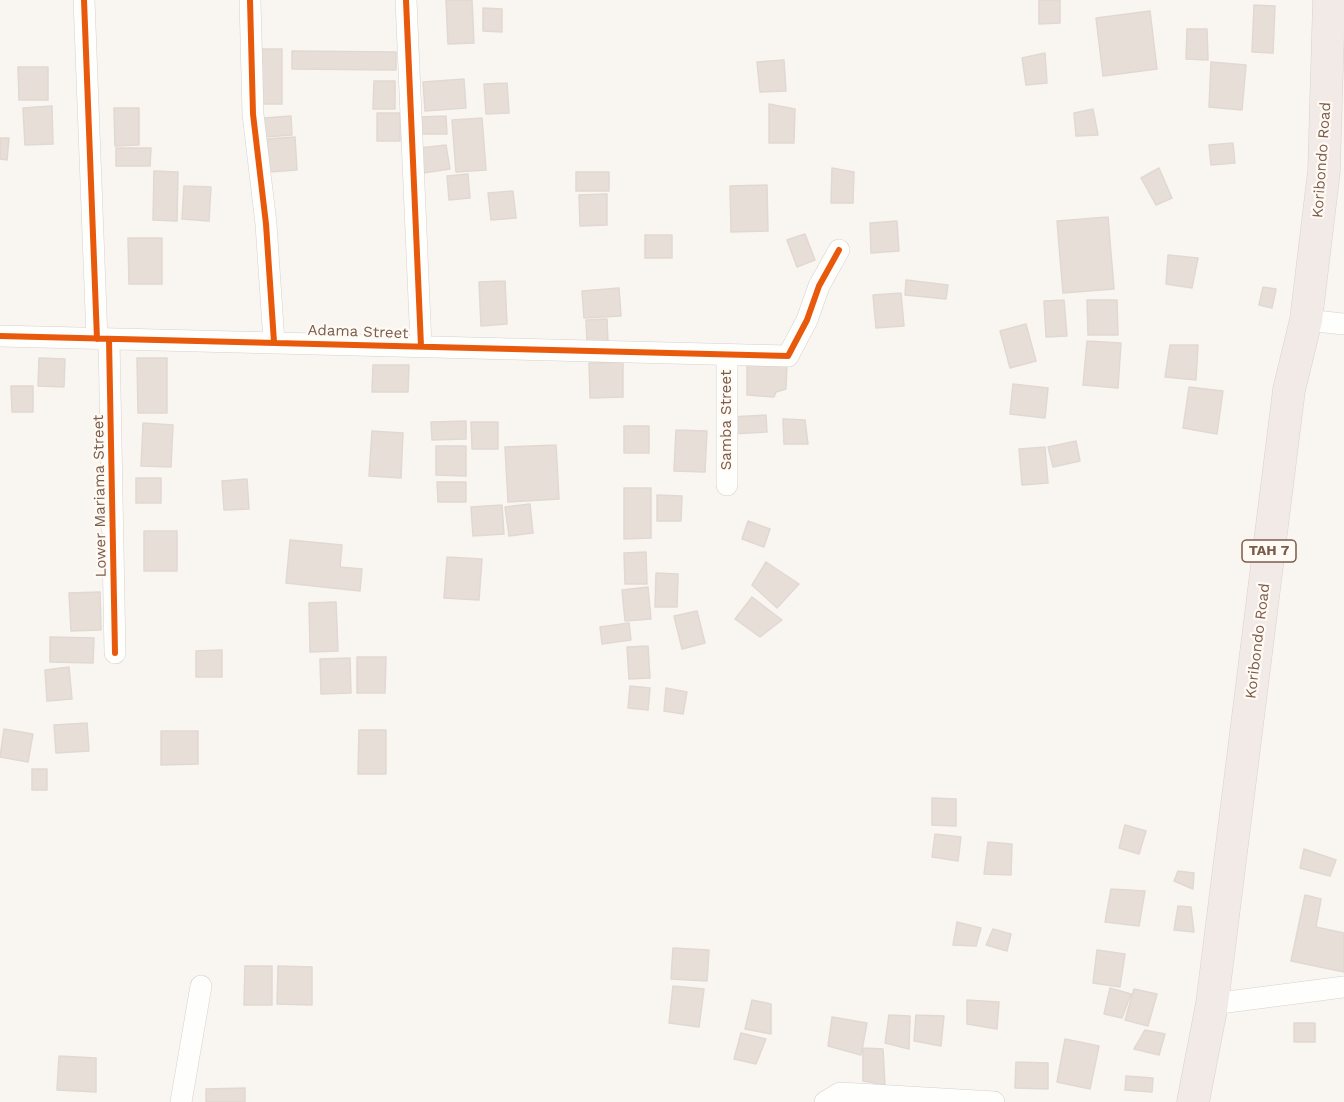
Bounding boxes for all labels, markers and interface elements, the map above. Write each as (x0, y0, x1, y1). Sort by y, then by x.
street label: Koribondo Road (1309, 101, 1335, 219)
street label: Adama Street (307, 321, 409, 343)
street label: Samba Street (718, 370, 736, 470)
street label: Lower Mariama Street (90, 415, 110, 577)
road number: TAH 7 (1242, 540, 1296, 562)
street label: Koribondo Road (1242, 582, 1274, 700)

